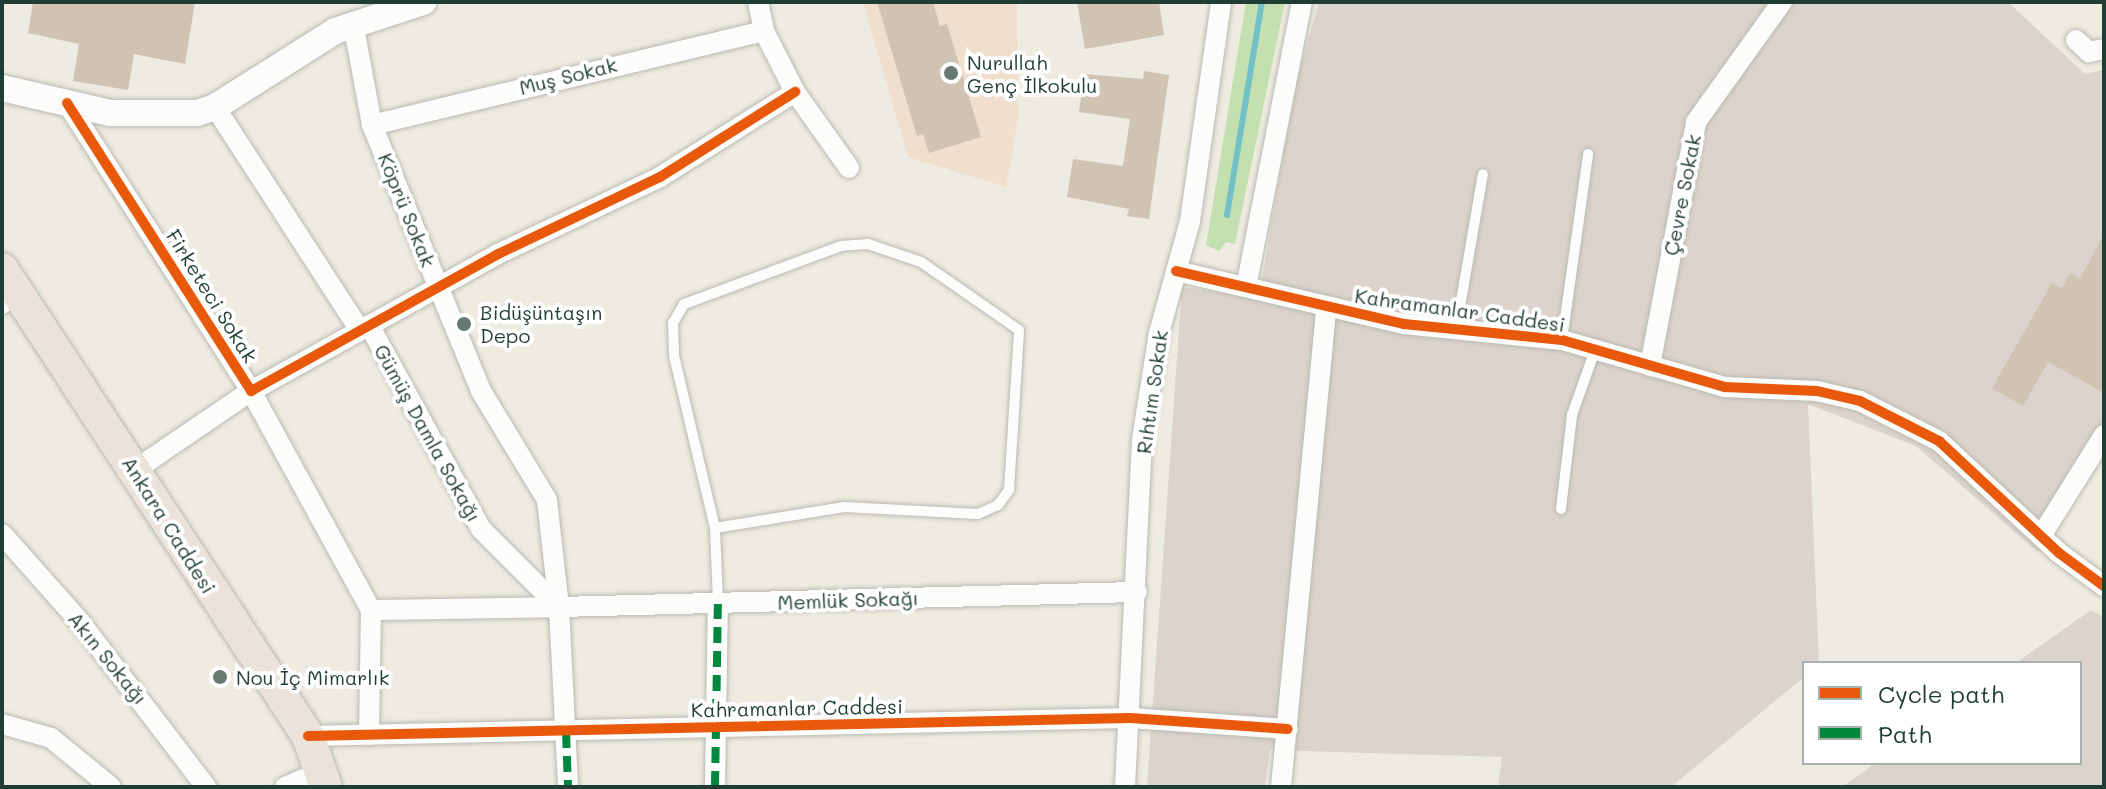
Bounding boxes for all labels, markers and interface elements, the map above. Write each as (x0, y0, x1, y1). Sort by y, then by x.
place label: Nurullah Genç İlkokulu (967, 50, 1097, 97)
street label: Muş Sokak (517, 52, 619, 100)
marker: Nurullah Genç İlkokulu (942, 64, 960, 82)
street label: Çevre Sokak (1658, 132, 1706, 258)
street label: Köprü Sokak (373, 150, 441, 270)
street label: Firketeci Sokak (161, 225, 263, 367)
street label: Kahramanlar Caddesi (1353, 283, 1567, 337)
place label: Bidüşüntaşın Depo (480, 300, 602, 347)
marker: Bidüşüntaşın Depo (455, 315, 473, 333)
street label: Rıhtım Sokak (1131, 329, 1173, 455)
street label: Gümüş Damla Sokağı (369, 340, 487, 526)
street label: Ankara Caddesi (117, 452, 221, 598)
street label: Memlük Sokağı (777, 586, 919, 614)
street label: Akın Sokağı (63, 607, 153, 709)
legend (1802, 661, 2082, 765)
place label: Nou İç Mimarlık (236, 665, 389, 689)
marker: Nou İç Mimarlık (211, 668, 229, 686)
text: Cycle path (1878, 678, 2004, 709)
street label: Kahramanlar Caddesi (691, 694, 903, 722)
text: Path (1878, 718, 1932, 749)

